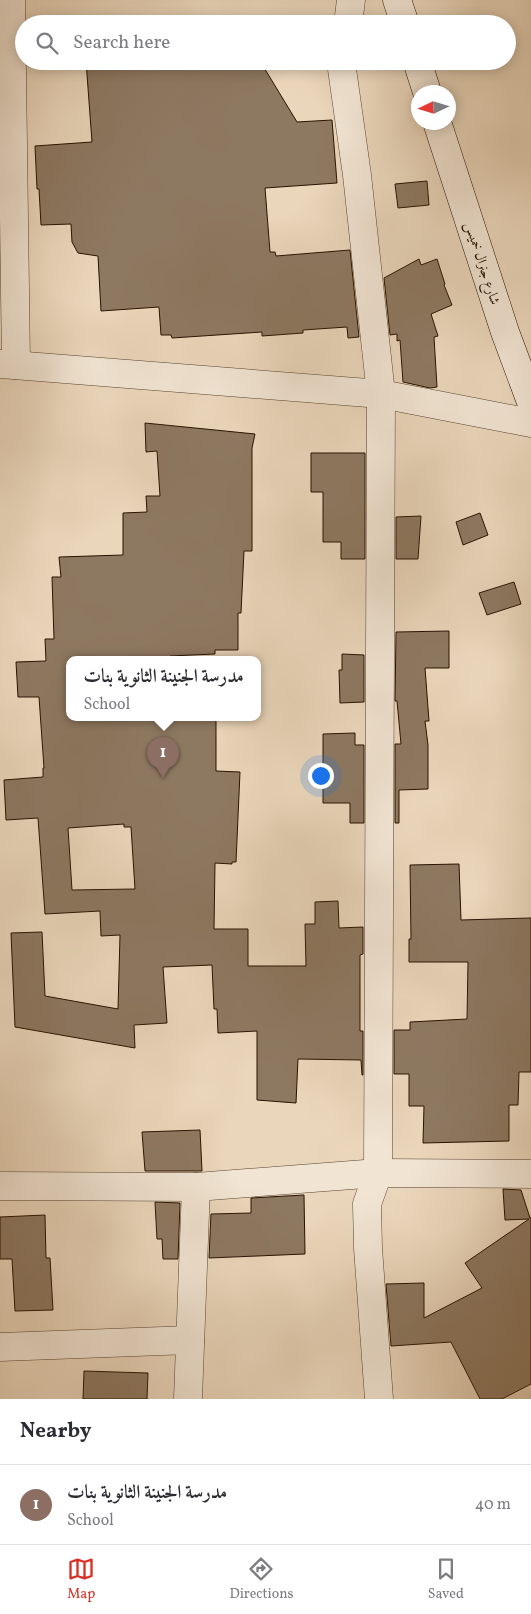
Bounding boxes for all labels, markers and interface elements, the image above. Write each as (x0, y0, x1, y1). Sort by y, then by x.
search box (15, 15, 516, 70)
icon: search (33, 29, 61, 57)
text: Search here (73, 30, 170, 56)
north arrow (411, 85, 456, 130)
street label: شارع جنرال خميس (458, 219, 504, 308)
popup (66, 656, 261, 721)
text: مدرسة الجنينة الثانوية بنات (83, 664, 244, 690)
text: School (83, 694, 130, 716)
pin: 1 (147, 737, 179, 778)
your location (308, 763, 334, 789)
text: Nearby (20, 1417, 91, 1446)
text: مدرسة الجنينة الثانوية بنات (67, 1480, 227, 1506)
text: 1 (33, 1494, 39, 1516)
text: 40 m (475, 1494, 511, 1516)
text: School (67, 1510, 114, 1532)
tab: Map (67, 1555, 95, 1604)
tab: Directions (229, 1555, 294, 1604)
tab: Saved (428, 1555, 464, 1604)

